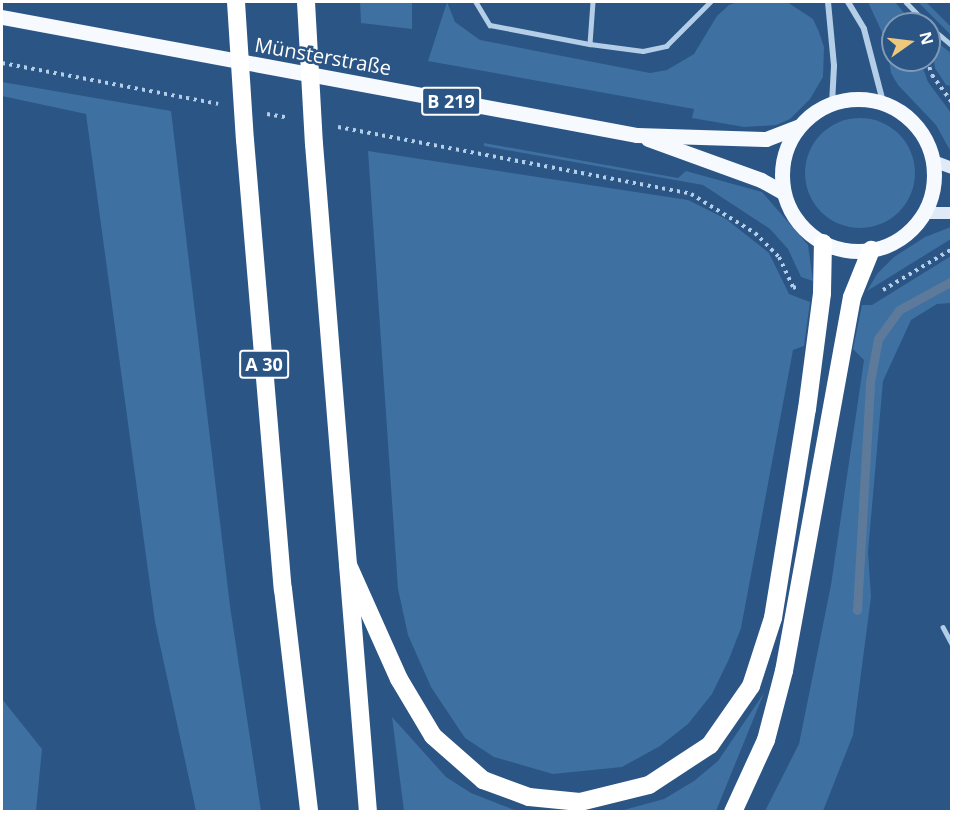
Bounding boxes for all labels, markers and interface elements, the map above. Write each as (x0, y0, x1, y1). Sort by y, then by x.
north arrow (881, 12, 941, 72)
text: N (914, 29, 939, 47)
street label: Münsterstraße (253, 32, 393, 80)
road number: B 219 (421, 86, 481, 116)
road number: A 30 (238, 349, 290, 379)

